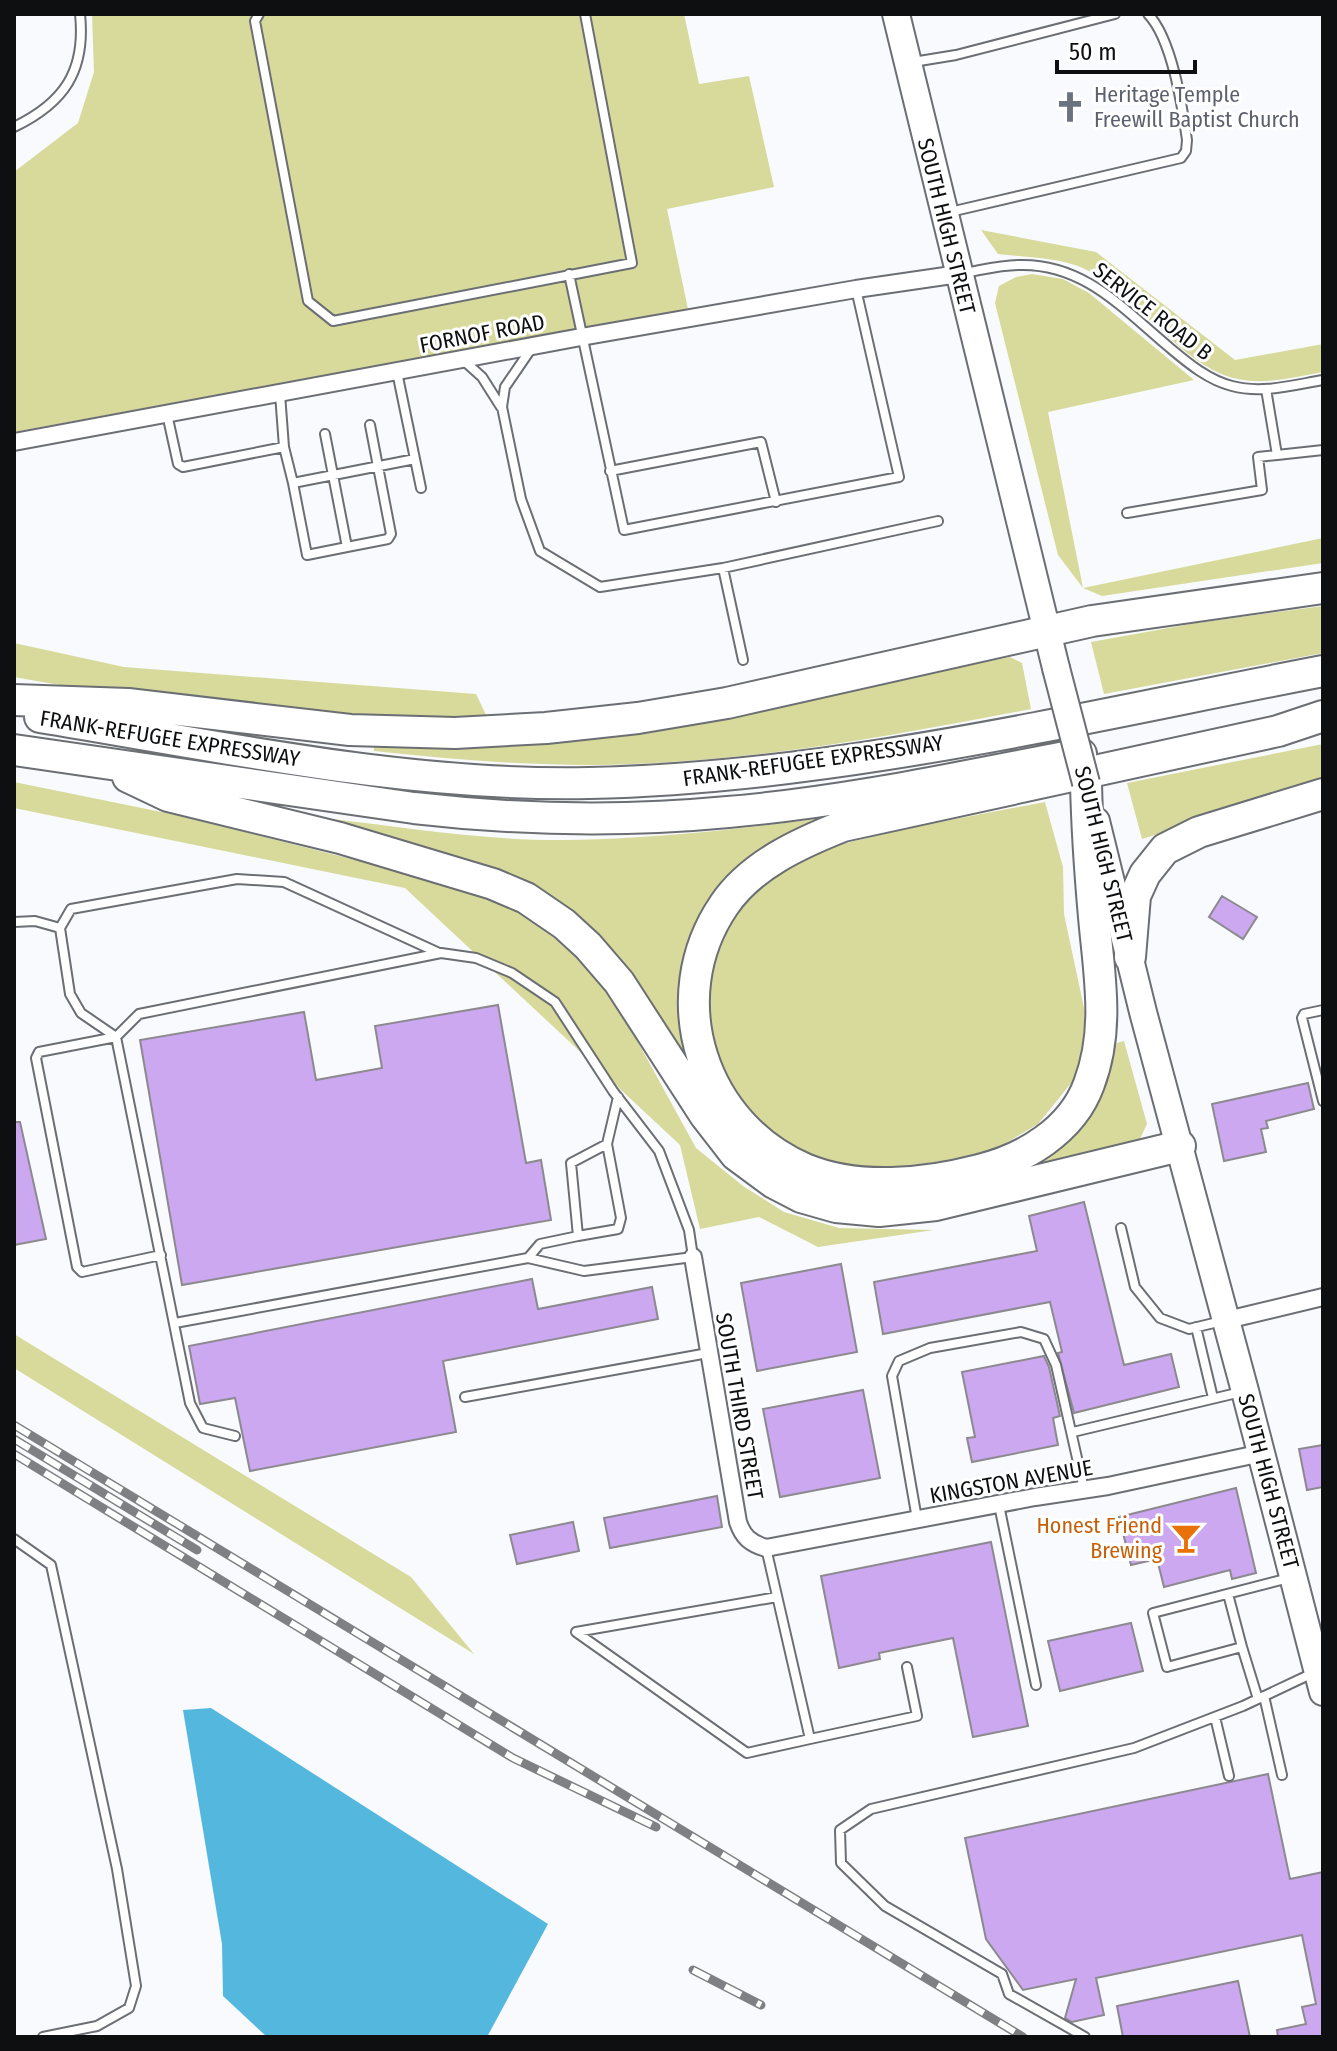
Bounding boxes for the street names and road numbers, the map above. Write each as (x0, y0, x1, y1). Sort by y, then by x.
street label: SOUTH HIGH STREET (912, 136, 982, 317)
street label: SERVICE ROAD B (1088, 257, 1218, 366)
street label: FORNOF ROAD (417, 308, 547, 359)
street label: FRANK-REFUGEE EXPRESSWAY (38, 705, 302, 772)
street label: FRANK-REFUGEE EXPRESSWAY (681, 729, 945, 792)
street label: SOUTH HIGH STREET (1069, 764, 1139, 945)
street label: SOUTH THIRD STREET (710, 1311, 769, 1502)
street label: SOUTH HIGH STREET (1232, 1391, 1305, 1572)
street label: KINGSTON AVENUE (928, 1454, 1095, 1509)

